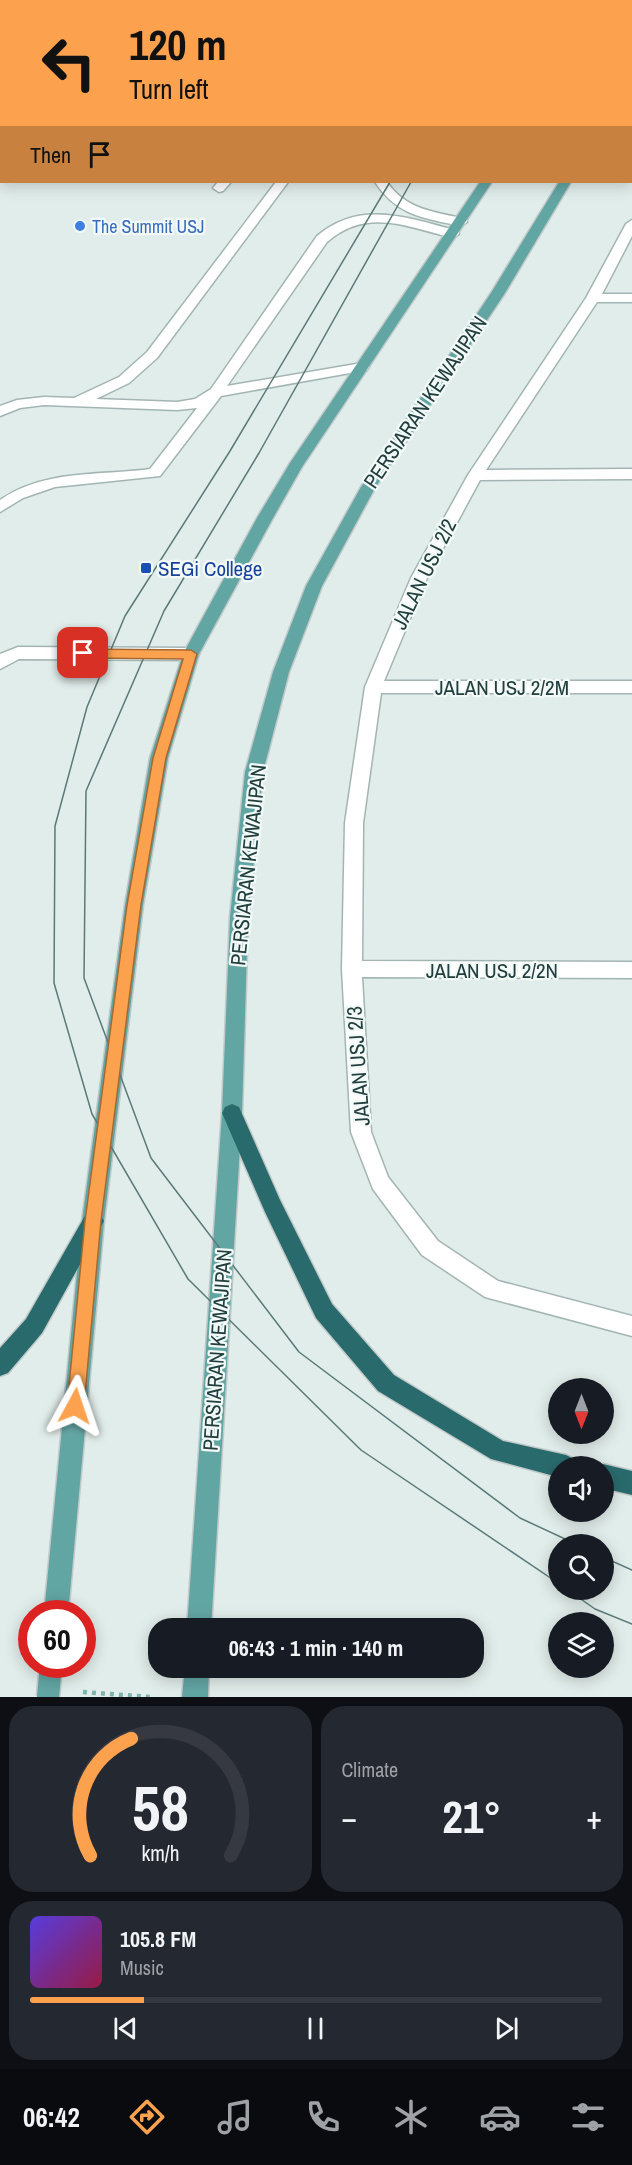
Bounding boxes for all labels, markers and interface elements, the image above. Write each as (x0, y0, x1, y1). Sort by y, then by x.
text: 120 m (129, 17, 227, 73)
icon: left (30, 24, 108, 102)
text: Turn left (129, 71, 208, 107)
icon: arrive (83, 138, 116, 171)
text: Then (30, 140, 71, 170)
place label: The Summit USJ (92, 214, 204, 239)
marker: The Summit USJ (73, 219, 87, 233)
street label: PERSIARAN KEWAJIPAN (357, 310, 493, 494)
street label: JALAN USJ 2/2 (385, 514, 463, 634)
place label: SEGi College (158, 554, 262, 583)
marker: SEGi College (139, 561, 153, 575)
pin (57, 627, 108, 678)
icon: arrive (66, 636, 99, 669)
street label: JALAN USJ 2/2M (435, 673, 569, 702)
street label: PERSIARAN KEWAJIPAN (223, 763, 273, 967)
street label: JALAN USJ 2/2N (426, 956, 558, 985)
street label: JALAN USJ 2/3 (339, 1005, 377, 1127)
street label: PERSIARAN KEWAJIPAN (195, 1248, 239, 1452)
position arrow (43, 1374, 107, 1438)
north arrow (548, 1378, 614, 1444)
map controls (548, 1378, 614, 1678)
button: sound (548, 1456, 614, 1522)
button: search (548, 1534, 614, 1600)
speed limit sign: 60 (18, 1600, 96, 1678)
button: layers (548, 1612, 614, 1678)
text: 06:43 · 1 min · 140 m (229, 1633, 403, 1663)
text: Climate (342, 1756, 398, 1783)
text: 58 (132, 1765, 189, 1849)
text: 21° (442, 1786, 501, 1847)
text: − (342, 1795, 357, 1839)
text: + (586, 1795, 602, 1839)
text: km/h (141, 1839, 179, 1868)
text: 105.8 FM (120, 1924, 196, 1954)
text: Music (120, 1954, 164, 1981)
icon: previous (109, 2012, 142, 2045)
icon: pause (299, 2012, 332, 2045)
icon: next (490, 2012, 523, 2045)
icon: directions (126, 2096, 168, 2138)
icon: music (214, 2096, 256, 2138)
icon: phone (302, 2096, 344, 2138)
icon: climate (390, 2096, 432, 2138)
icon: car (479, 2096, 521, 2138)
icon: filters (567, 2096, 609, 2138)
text: 06:42 (23, 2099, 80, 2135)

